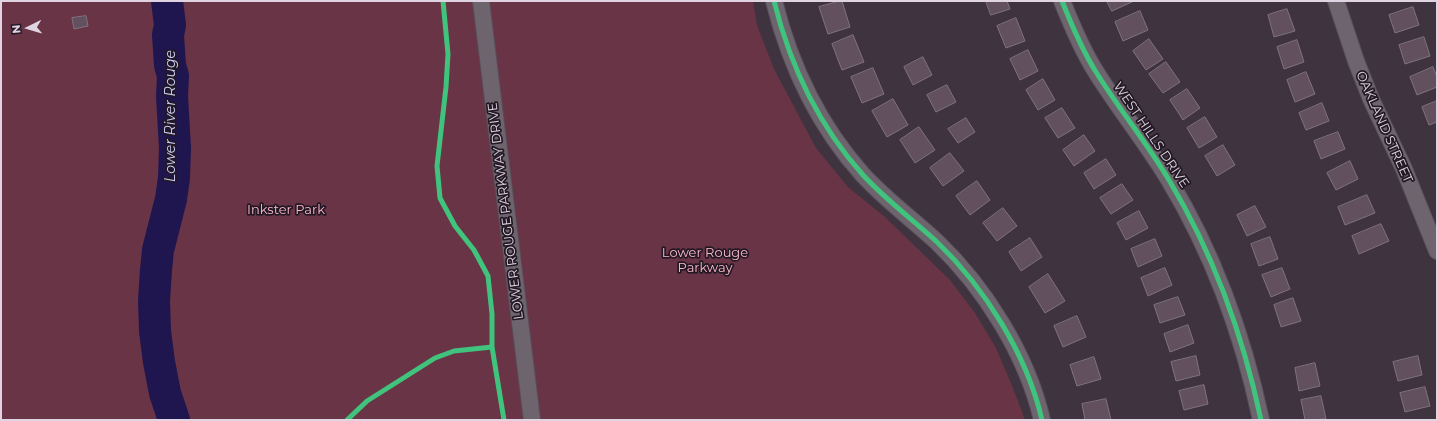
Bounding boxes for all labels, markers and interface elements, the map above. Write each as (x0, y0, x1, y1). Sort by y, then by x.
north arrow (8, 8, 48, 48)
text: N (9, 24, 23, 34)
water label: Lower River Rouge (163, 50, 179, 182)
street label: OAKLAND STREET (1352, 69, 1416, 185)
street label: WEST HILLS DRIVE (1110, 79, 1192, 191)
street label: LOWER ROUGE PARKWAY DRIVE (485, 102, 527, 320)
park label: Inkster Park (247, 202, 325, 218)
park label: Lower Rouge Parkway (662, 245, 748, 276)

